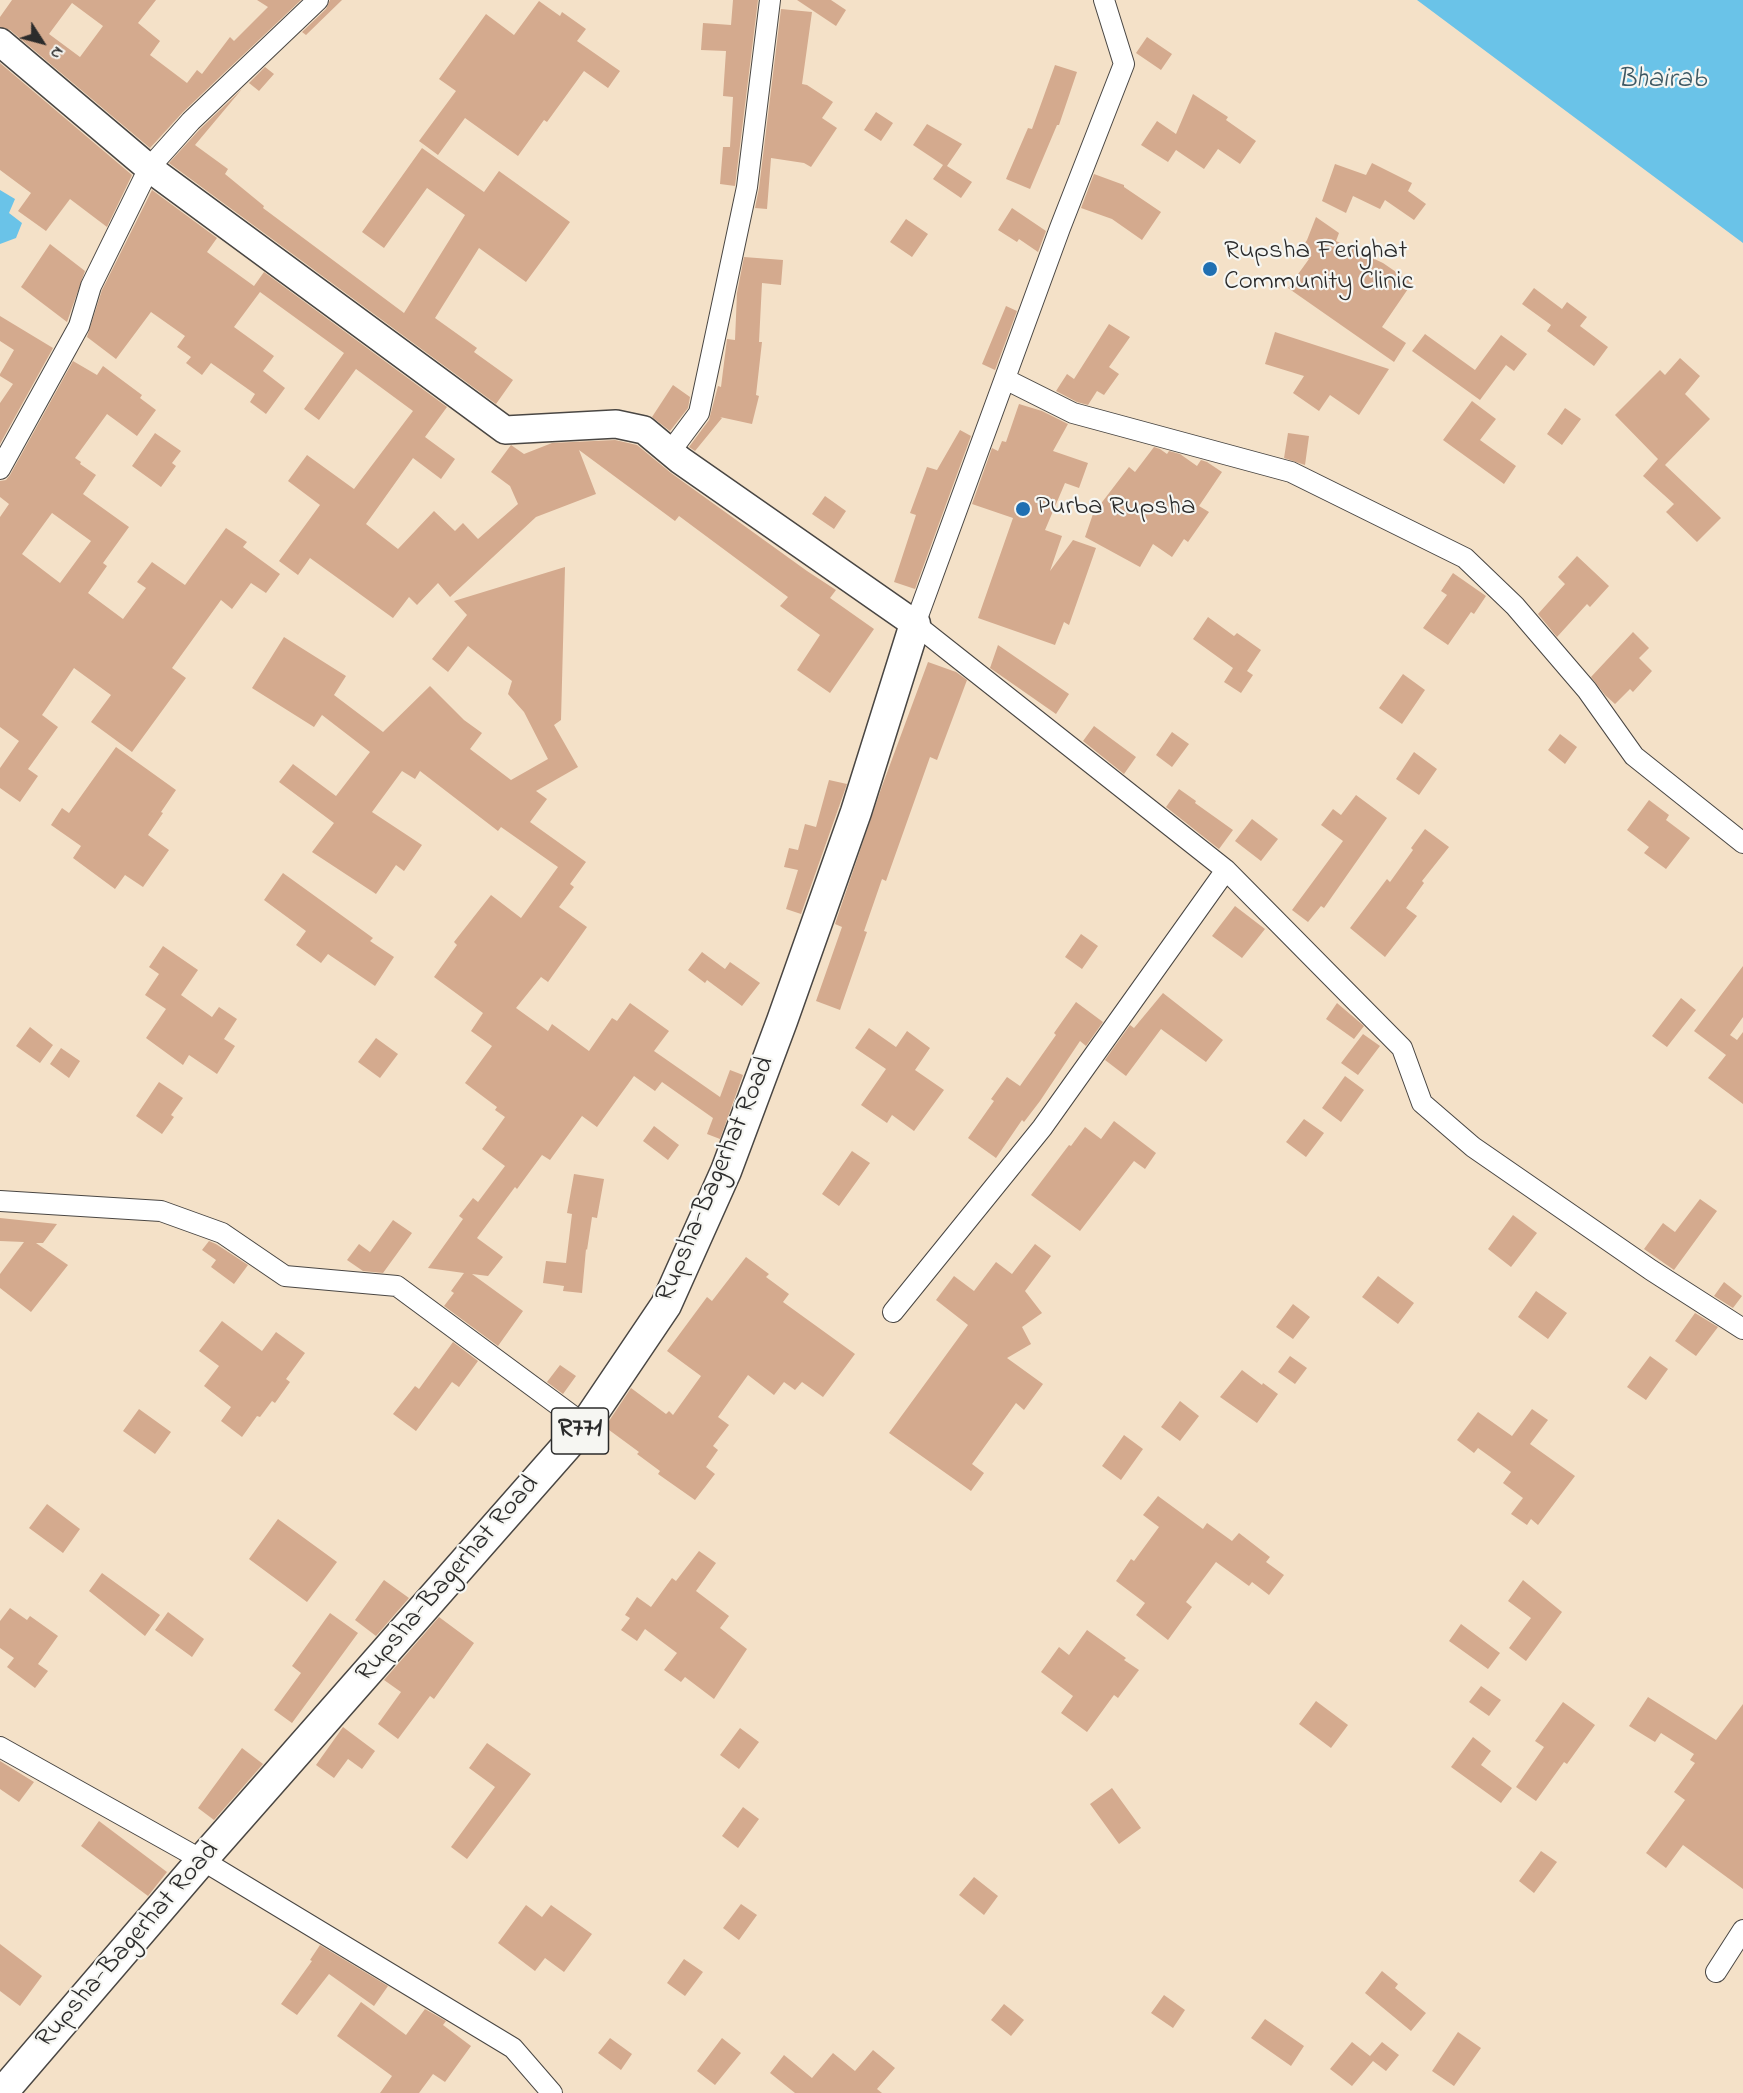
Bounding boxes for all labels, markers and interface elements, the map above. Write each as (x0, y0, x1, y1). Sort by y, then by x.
north arrow (12, 12, 72, 72)
text: N (44, 41, 69, 64)
water label: Bhairab (1617, 64, 1707, 98)
place label: Rupsha Ferighat Community Clinic (1224, 237, 1414, 300)
marker: Rupsha Ferighat Community Clinic (1201, 260, 1219, 278)
place label: Purba Rupsha (1036, 493, 1195, 525)
marker: Purba Rupsha (1014, 500, 1032, 518)
street label: Rupsha-Bagerhat Road (651, 1052, 783, 1308)
road number: R771 (552, 1408, 608, 1454)
street label: Rupsha-Bagerhat Road (350, 1470, 548, 1690)
street label: Rupsha-Bagerhat Road (30, 1836, 228, 2056)

